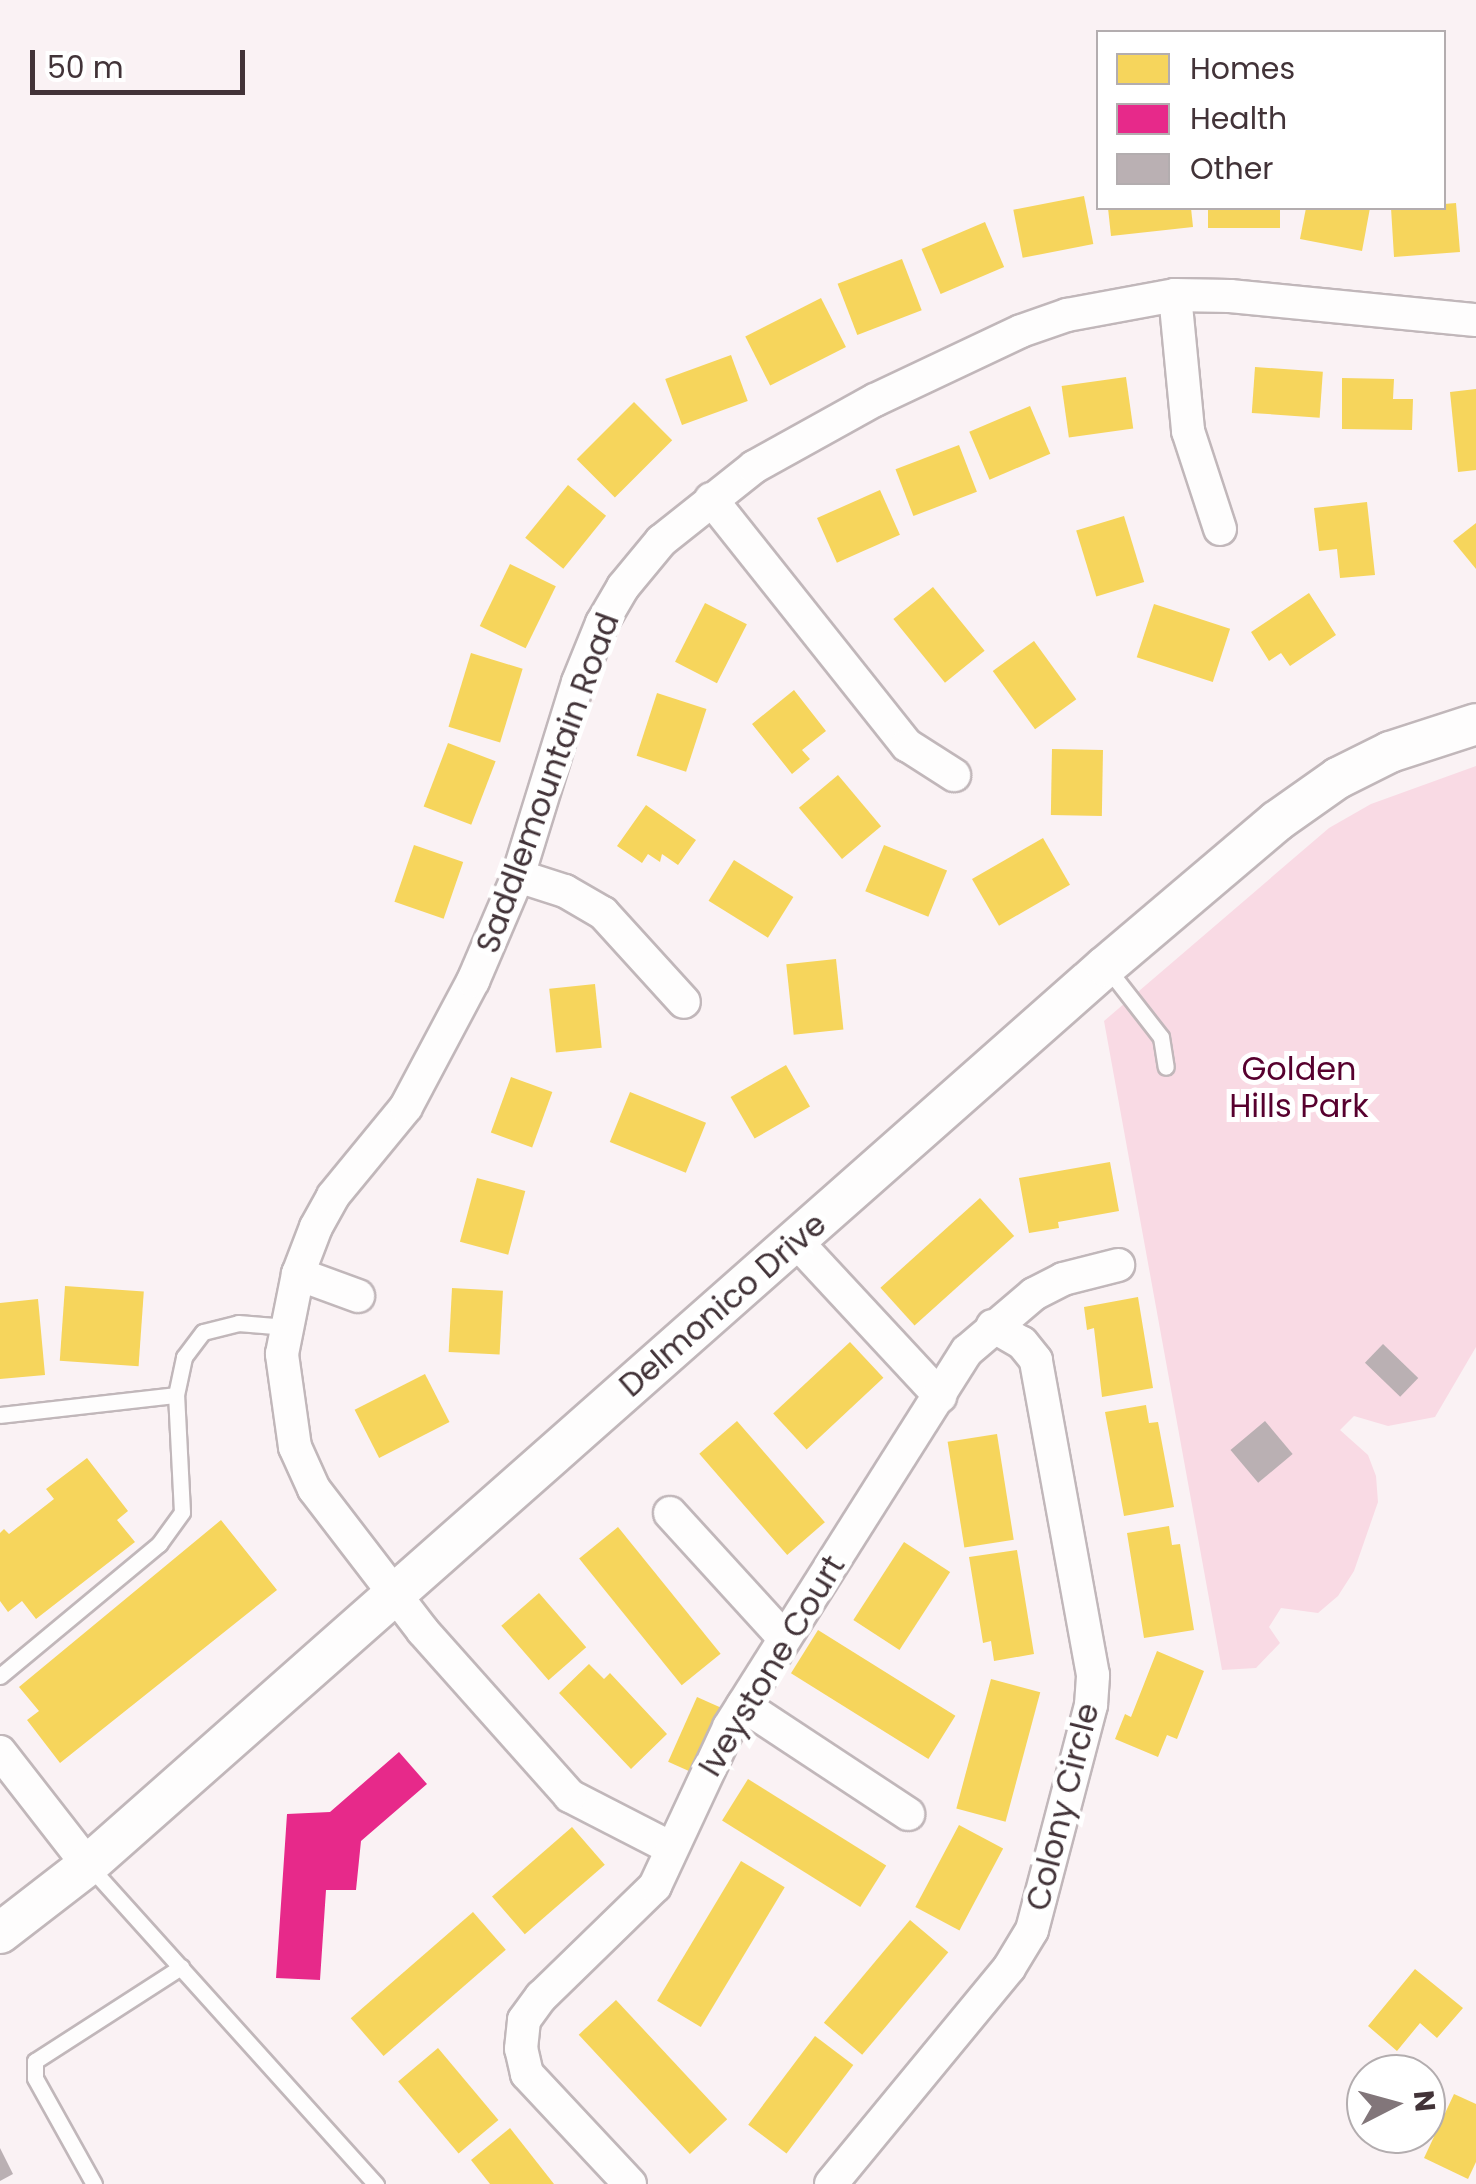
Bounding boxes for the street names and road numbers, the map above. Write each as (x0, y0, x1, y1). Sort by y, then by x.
street label: Saddlemountain Road (469, 608, 627, 958)
street label: Delmonico Drive (612, 1205, 834, 1405)
street label: Iveystone Court (691, 1549, 853, 1783)
street label: Colony Circle (1019, 1699, 1107, 1915)

